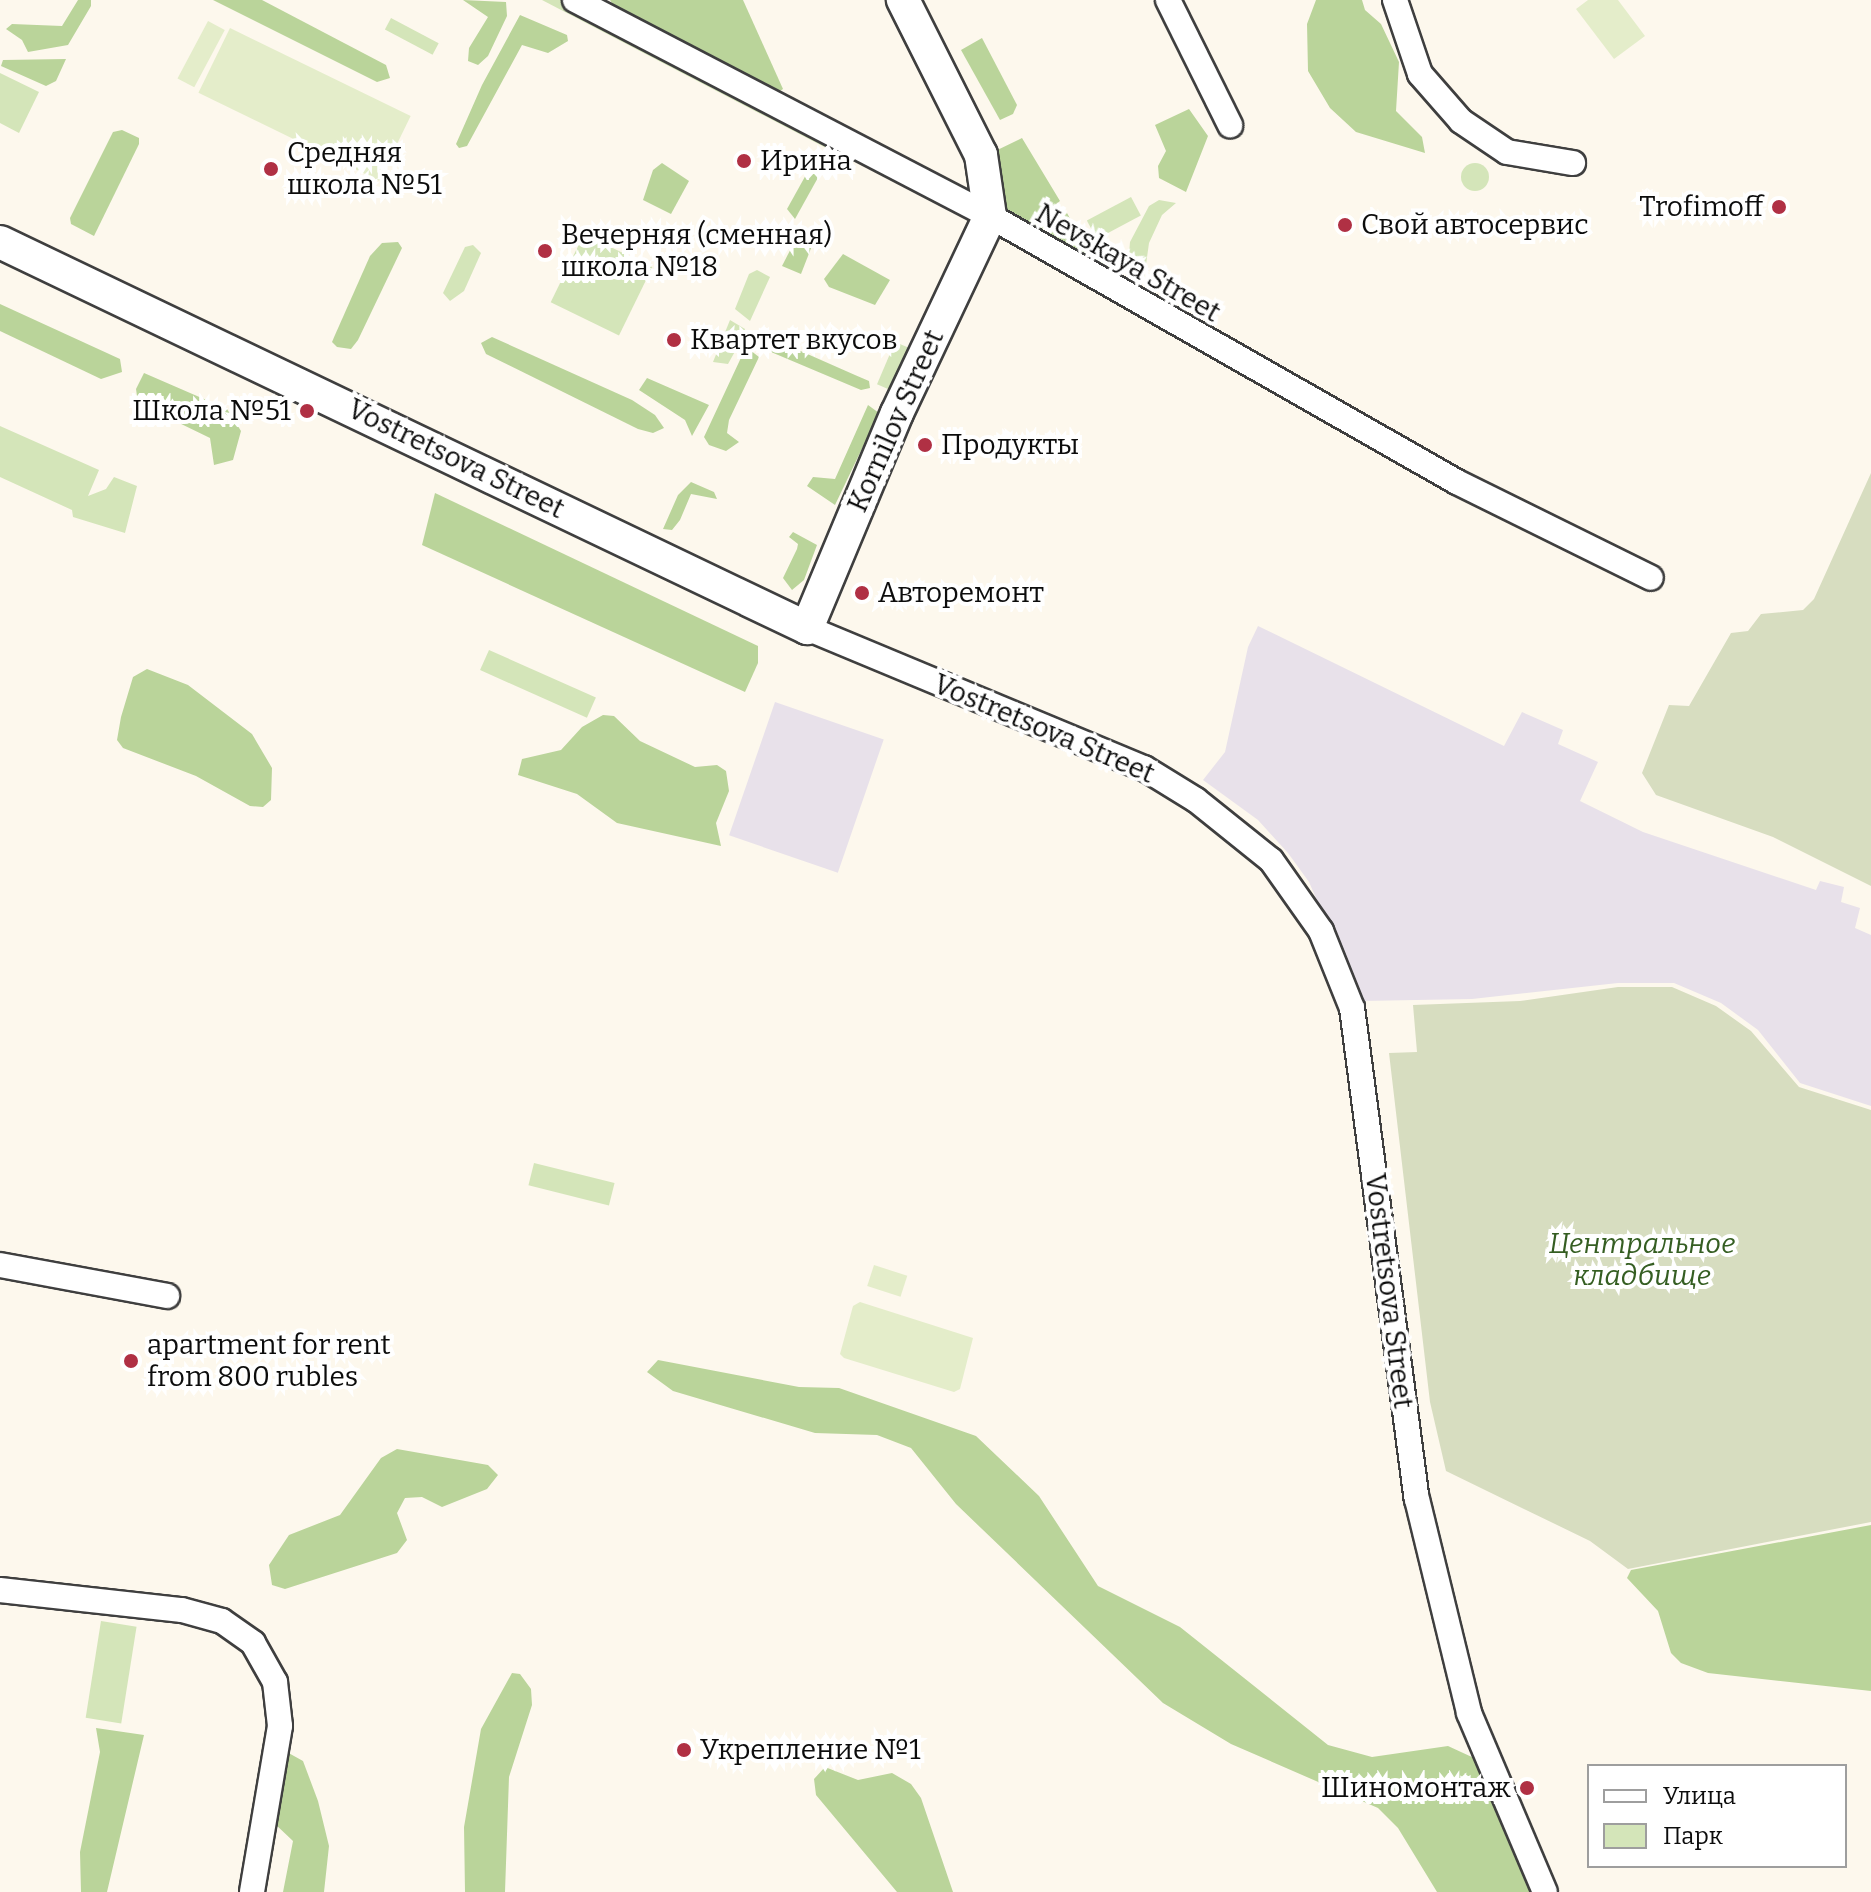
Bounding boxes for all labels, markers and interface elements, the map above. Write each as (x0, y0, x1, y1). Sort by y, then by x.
place label: Средняя школа №51 (287, 136, 442, 202)
place label: Ирина (760, 144, 852, 178)
marker: Ирина (735, 152, 753, 170)
marker: Средняя школа №51 (262, 160, 280, 178)
place label: Trofimoff (1639, 190, 1763, 224)
street label: Nevskaya Street (1030, 197, 1226, 329)
marker: Trofimoff (1770, 198, 1788, 216)
place label: Свой автосервис (1361, 208, 1589, 242)
marker: Свой автосервис (1336, 216, 1354, 234)
place label: Вечерняя (сменная) школа №18 (561, 218, 832, 284)
marker: Вечерняя (сменная) школа №18 (536, 242, 554, 260)
place label: Квартет вкусов (690, 323, 897, 357)
street label: Kornilov Street (841, 325, 951, 517)
marker: Квартет вкусов (665, 331, 683, 349)
street label: Vostretsova Street (342, 392, 570, 526)
place label: Школа №51 (132, 394, 291, 428)
marker: Школа №51 (298, 402, 316, 420)
place label: Продукты (941, 428, 1079, 462)
marker: Продукты (916, 436, 934, 454)
place label: Авторемонт (878, 576, 1044, 610)
marker: Авторемонт (853, 584, 871, 602)
street label: Vostretsova Street (928, 667, 1160, 791)
street label: Vostretsova Street (1358, 1171, 1420, 1411)
park label: Центральное кладбище (1549, 1227, 1735, 1293)
place label: apartment for rent from 800 rubles (147, 1328, 391, 1394)
marker: apartment for rent from 800 rubles (122, 1352, 140, 1370)
place label: Укрепление №1 (700, 1733, 921, 1767)
marker: Укрепление №1 (675, 1741, 693, 1759)
legend (1587, 1764, 1847, 1868)
place label: Шиномонтаж (1321, 1771, 1511, 1805)
marker: Шиномонтаж (1518, 1779, 1536, 1797)
text: Улица (1663, 1782, 1736, 1810)
text: Парк (1663, 1822, 1723, 1850)

